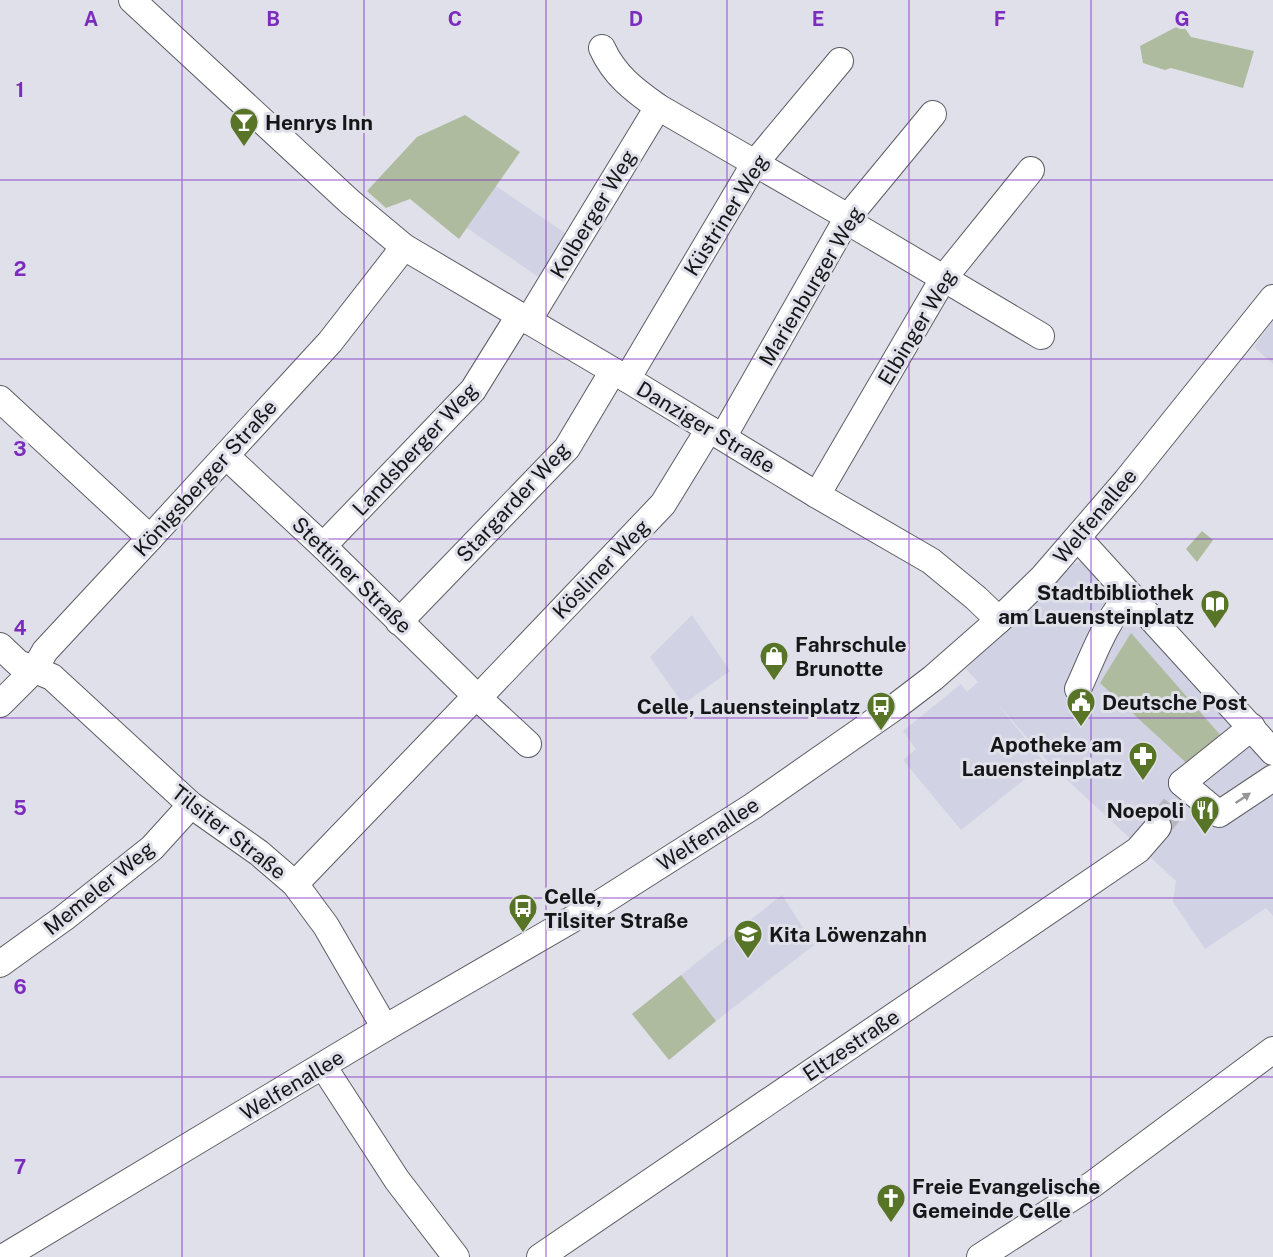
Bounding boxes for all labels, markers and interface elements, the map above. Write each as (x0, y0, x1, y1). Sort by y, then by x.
text: A (84, 7, 98, 31)
text: B (266, 7, 280, 31)
text: C (448, 7, 462, 31)
text: D (629, 7, 643, 31)
text: E (812, 7, 824, 31)
text: F (994, 7, 1006, 31)
text: G (1174, 7, 1190, 31)
text: 1 (16, 78, 24, 102)
bar icon: Henrys Inn (228, 106, 260, 148)
place label: Henrys Inn (265, 110, 373, 135)
street label: Kolberger Weg (545, 145, 641, 283)
street label: Küstriner Weg (679, 150, 773, 280)
street label: Marienburger Weg (754, 202, 868, 370)
text: 2 (14, 257, 26, 281)
street label: Elbinger Weg (873, 265, 961, 389)
street label: Danziger Straße (632, 376, 780, 478)
street label: Landsberger Weg (347, 377, 483, 521)
street label: Königsberger Straße (128, 395, 282, 561)
text: 3 (13, 437, 27, 461)
street label: Stargarder Weg (451, 437, 575, 567)
street label: Welfenallee (1048, 463, 1142, 569)
street label: Stettiner Straße (287, 512, 417, 638)
street label: Kösliner Weg (547, 514, 655, 624)
place label: Stadtbibliothek am Lauensteinplatz (998, 580, 1194, 629)
library icon: Stadtbibliothek am Lauensteinplatz (1199, 588, 1231, 630)
text: 4 (13, 616, 27, 640)
place label: Fahrschule Brunotte (795, 632, 907, 681)
shop icon: Fahrschule Brunotte (758, 640, 790, 682)
public building icon: Deutsche Post (1065, 686, 1097, 728)
bus stop icon: Celle, Lauensteinplatz (865, 690, 897, 732)
place label: Deutsche Post (1102, 690, 1247, 715)
place label: Celle, Lauensteinplatz (637, 694, 860, 719)
place label: Apotheke am Lauensteinplatz (961, 732, 1122, 781)
pharmacy icon: Apotheke am Lauensteinplatz (1127, 740, 1159, 782)
street label: Tilsiter Straße (167, 780, 291, 884)
street label: Welfenallee (652, 792, 764, 876)
one-way arrow (1235, 792, 1251, 804)
restaurant icon: Noepoli (1189, 794, 1221, 836)
text: 5 (13, 796, 27, 820)
place label: Noepoli (1106, 798, 1184, 823)
street label: Memeler Weg (39, 836, 159, 940)
place label: Celle, Tilsiter Straße (544, 884, 688, 933)
bus stop icon: Celle, Tilsiter Straße (507, 892, 539, 934)
school or university icon: Kita Löwenzahn (732, 918, 764, 960)
place label: Kita Löwenzahn (769, 922, 927, 947)
text: 6 (13, 975, 27, 999)
street label: Eltzestraße (798, 1004, 904, 1086)
street label: Welfenallee (236, 1044, 348, 1126)
text: 7 (14, 1155, 26, 1179)
place label: Freie Evangelische Gemeinde Celle (912, 1174, 1100, 1223)
church icon: Freie Evangelische Gemeinde Celle (875, 1182, 907, 1224)

